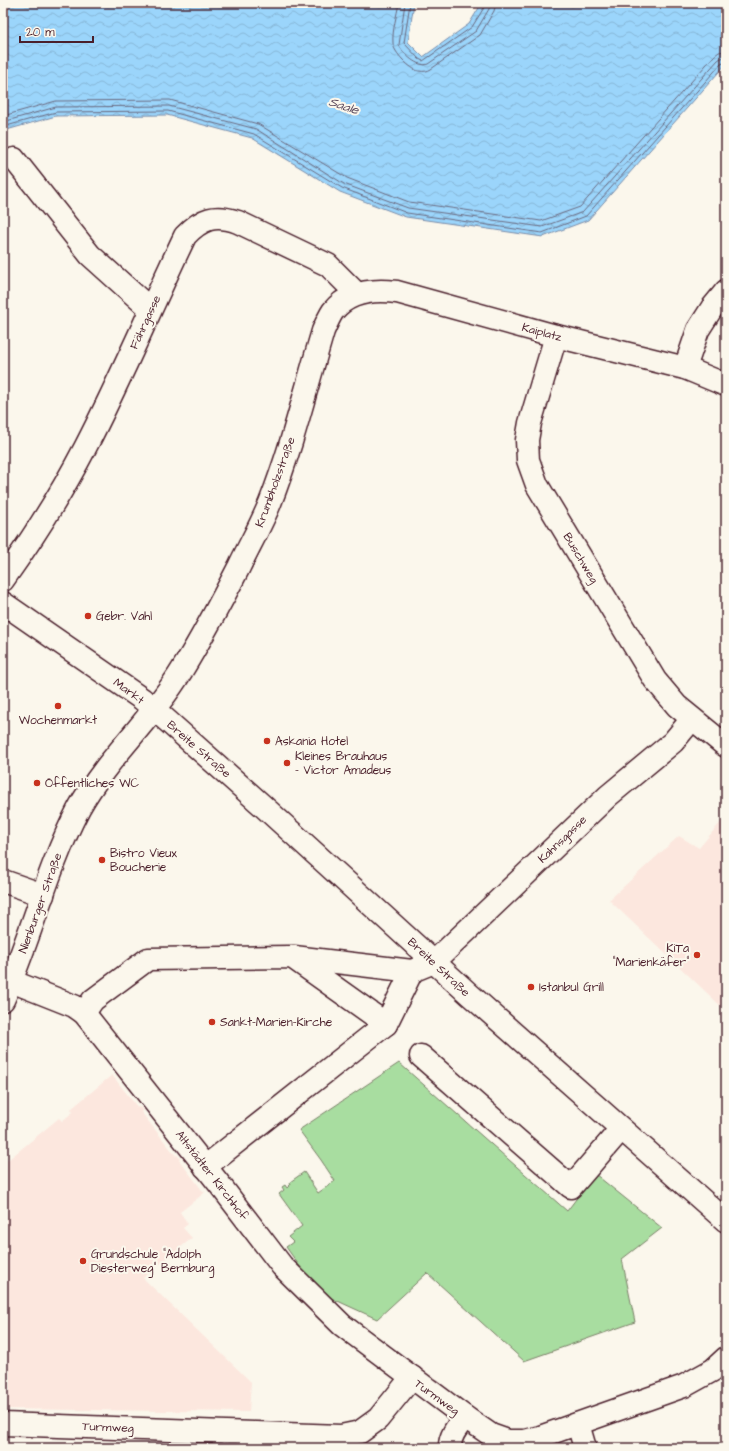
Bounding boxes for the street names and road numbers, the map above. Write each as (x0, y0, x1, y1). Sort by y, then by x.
street label: Fährgasse (126, 292, 166, 352)
street label: Kaiplatz (520, 319, 564, 346)
street label: Krumbholzstraße (251, 434, 300, 530)
street label: Buschweg (558, 530, 602, 587)
street label: Markt (110, 674, 148, 709)
street label: Breite Straße (163, 717, 235, 782)
street label: Kahnsgasse (534, 811, 592, 868)
street label: Nienburger Straße (14, 850, 68, 956)
street label: Breite Straße (404, 934, 474, 1001)
street label: Altstädter Kirchhof (171, 1127, 253, 1224)
street label: Turmweg (410, 1375, 463, 1420)
street label: Turmweg (82, 1418, 134, 1438)

